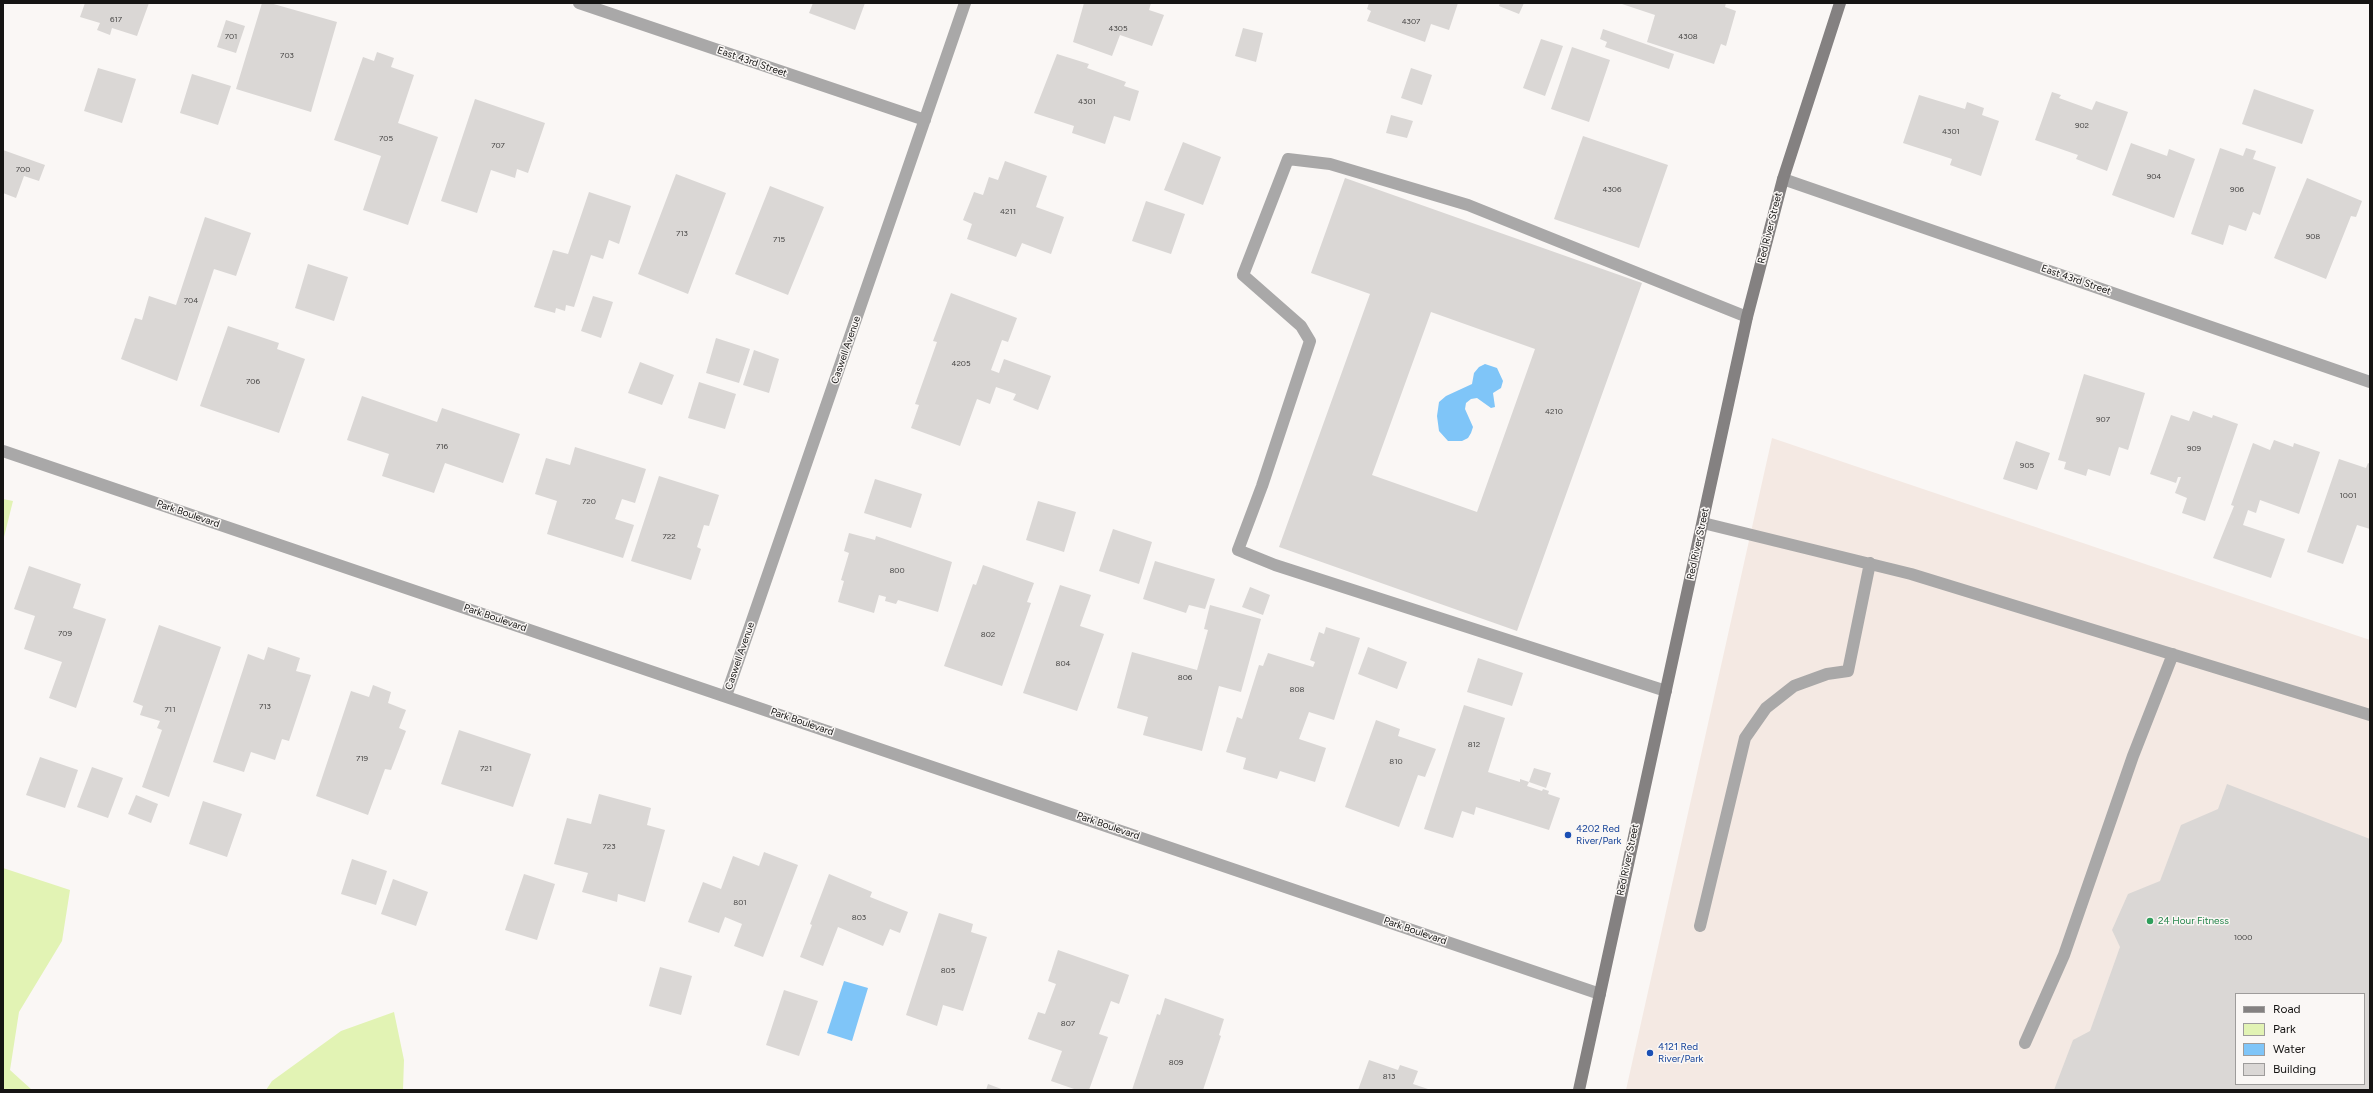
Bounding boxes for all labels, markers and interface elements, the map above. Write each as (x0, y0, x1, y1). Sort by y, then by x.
house number: 617 (110, 15, 122, 25)
house number: 4307 (1402, 17, 1420, 27)
house number: 4305 (1108, 24, 1128, 34)
house number: 701 (225, 32, 237, 42)
house number: 4308 (1678, 32, 1698, 42)
street label: East 43rd Street (715, 44, 789, 80)
house number: 703 (280, 51, 294, 61)
house number: 4301 (1078, 97, 1096, 107)
house number: 902 (2075, 121, 2089, 131)
house number: 4301 (1942, 127, 1960, 137)
house number: 705 (379, 134, 393, 144)
house number: 707 (491, 141, 505, 151)
house number: 700 (16, 165, 30, 175)
house number: 904 (2147, 172, 2161, 182)
house number: 4306 (1603, 185, 1621, 195)
house number: 906 (2230, 185, 2244, 195)
street label: Red River Street (1755, 191, 1785, 265)
house number: 4211 (1000, 207, 1016, 217)
house number: 713 (676, 229, 688, 239)
house number: 908 (2306, 232, 2320, 242)
house number: 715 (773, 235, 785, 245)
street label: East 43rd Street (2039, 262, 2113, 298)
house number: 704 (184, 296, 198, 306)
street label: Caswell Avenue (829, 315, 863, 385)
house number: 4205 (951, 359, 971, 369)
house number: 706 (246, 377, 260, 387)
house number: 4210 (1545, 407, 1563, 417)
house number: 907 (2096, 415, 2110, 425)
house number: 716 (436, 442, 448, 452)
house number: 909 (2187, 444, 2201, 454)
house number: 905 (2020, 461, 2034, 471)
house number: 1001 (2340, 491, 2356, 501)
house number: 720 (582, 497, 596, 507)
street label: Park Boulevard (155, 498, 221, 530)
street label: Red River Street (1685, 507, 1711, 581)
house number: 722 (662, 532, 676, 542)
house number: 800 (889, 566, 905, 576)
street label: Park Boulevard (462, 602, 528, 634)
street label: Caswell Avenue (723, 621, 757, 691)
house number: 709 (58, 629, 72, 639)
house number: 802 (981, 630, 995, 640)
house number: 804 (1055, 659, 1071, 669)
house number: 806 (1178, 673, 1192, 683)
house number: 808 (1290, 685, 1304, 695)
house number: 713 (259, 702, 271, 712)
house number: 711 (165, 705, 175, 715)
street label: Park Boulevard (769, 706, 835, 738)
house number: 812 (1468, 740, 1480, 750)
house number: 719 (356, 754, 368, 764)
house number: 810 (1389, 757, 1403, 767)
house number: 721 (480, 764, 492, 774)
street label: Park Boulevard (1075, 810, 1141, 842)
place label: 4202 Red River/Park (1576, 823, 1621, 846)
street label: Red River Street (1615, 823, 1641, 897)
marker: 4202 Red River/Park (1563, 830, 1573, 840)
house number: 723 (602, 842, 616, 852)
house number: 801 (733, 898, 747, 908)
house number: 803 (852, 913, 866, 923)
street label: Park Boulevard (1382, 915, 1448, 947)
place label: 24 Hour Fitness (2158, 915, 2229, 927)
marker: 24 Hour Fitness (2145, 916, 2155, 926)
house number: 1000 (2234, 933, 2252, 943)
house number: 805 (941, 966, 955, 976)
legend (2235, 993, 2365, 1085)
text: Road (2273, 1002, 2301, 1016)
house number: 807 (1061, 1019, 1075, 1029)
text: Park (2273, 1022, 2296, 1036)
place label: 4121 Red River/Park (1658, 1041, 1703, 1064)
text: Water (2273, 1042, 2305, 1056)
marker: 4121 Red River/Park (1645, 1048, 1655, 1058)
house number: 809 (1169, 1058, 1183, 1068)
text: Building (2273, 1062, 2316, 1076)
house number: 813 (1383, 1072, 1395, 1082)

